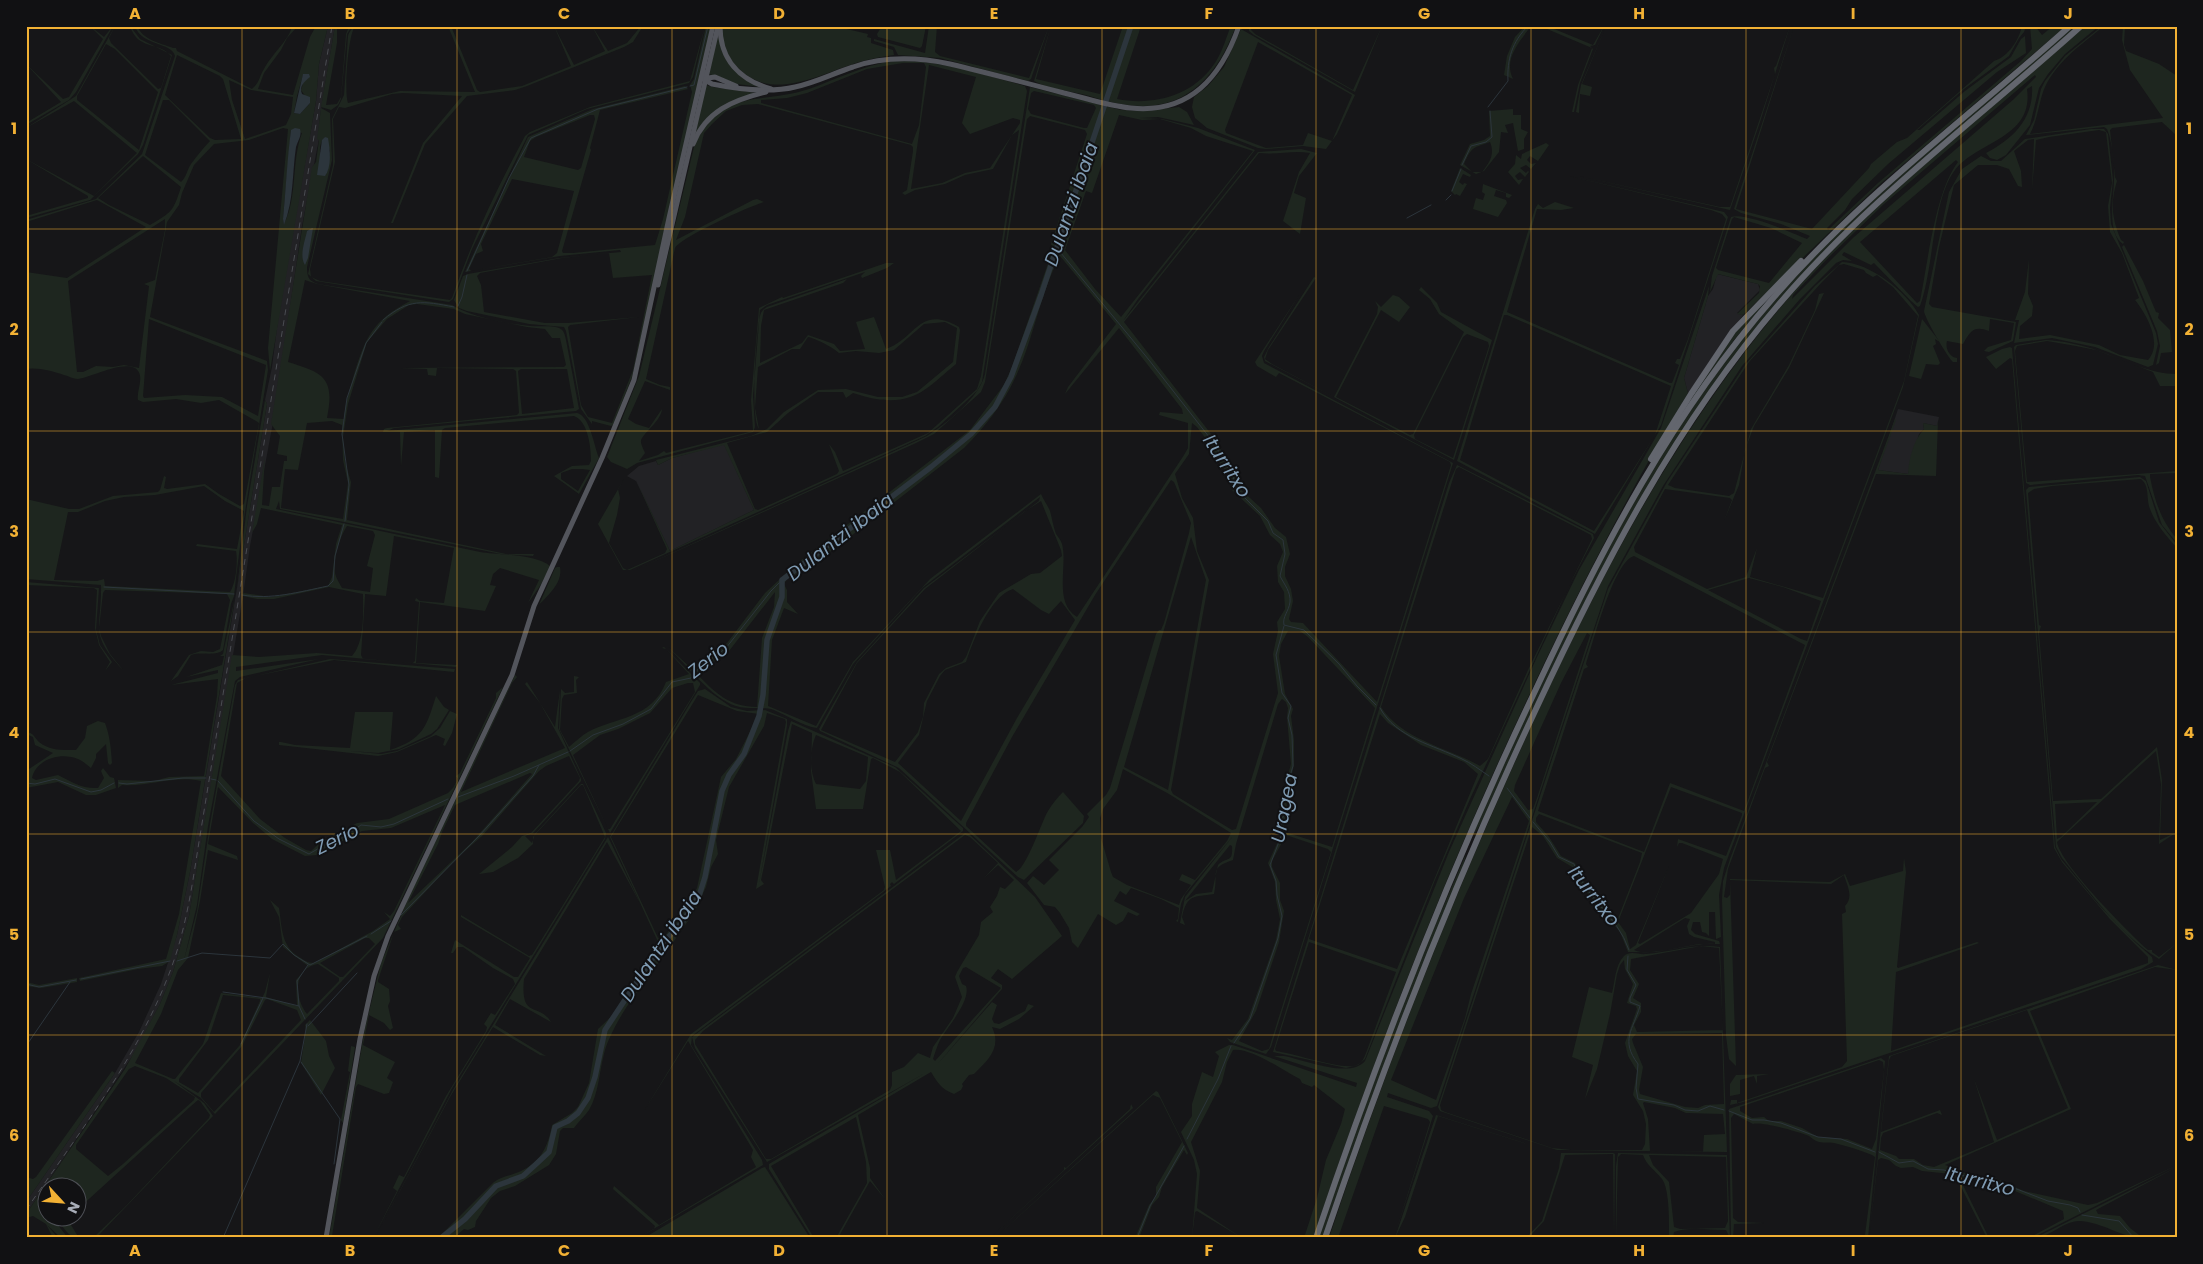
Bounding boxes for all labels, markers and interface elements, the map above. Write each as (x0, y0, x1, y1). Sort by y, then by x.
text: A (129, 2, 141, 25)
text: B (345, 2, 355, 25)
text: C (558, 2, 570, 25)
text: D (773, 2, 785, 25)
text: E (990, 2, 998, 25)
text: F (1205, 2, 1214, 25)
text: G (1418, 2, 1430, 25)
text: H (1633, 2, 1645, 25)
text: I (1851, 2, 1855, 25)
text: J (2063, 2, 2073, 25)
text: 1 (11, 117, 17, 140)
text: 1 (2186, 117, 2192, 140)
water label: Dulantzi ibaia (1037, 138, 1105, 269)
text: 2 (9, 318, 19, 341)
text: 2 (2184, 318, 2194, 341)
water label: Iturritxo (1196, 429, 1258, 503)
water label: Dulantzi ibaia (781, 487, 899, 587)
text: 3 (9, 520, 19, 543)
text: 3 (2184, 520, 2194, 543)
water label: Zerio (681, 635, 734, 685)
text: 4 (9, 721, 20, 744)
text: 4 (2184, 721, 2195, 744)
water label: Uragea (1264, 771, 1304, 845)
water label: Zerio (310, 817, 364, 862)
water label: Iturritxo (1562, 860, 1626, 932)
water label: Dulantzi ibaia (614, 885, 708, 1007)
text: 5 (9, 923, 19, 946)
text: 5 (2184, 923, 2194, 946)
text: 6 (9, 1124, 19, 1147)
text: 6 (2184, 1124, 2194, 1147)
water label: Iturritxo (1942, 1159, 2018, 1203)
north arrow (38, 1176, 88, 1226)
text: N (62, 1199, 85, 1217)
text: A (129, 1239, 141, 1262)
text: B (345, 1239, 355, 1262)
text: C (558, 1239, 570, 1262)
text: D (773, 1239, 785, 1262)
text: E (990, 1239, 998, 1262)
text: F (1205, 1239, 1214, 1262)
text: G (1418, 1239, 1430, 1262)
text: H (1633, 1239, 1645, 1262)
text: I (1851, 1239, 1855, 1262)
text: J (2063, 1239, 2073, 1262)

